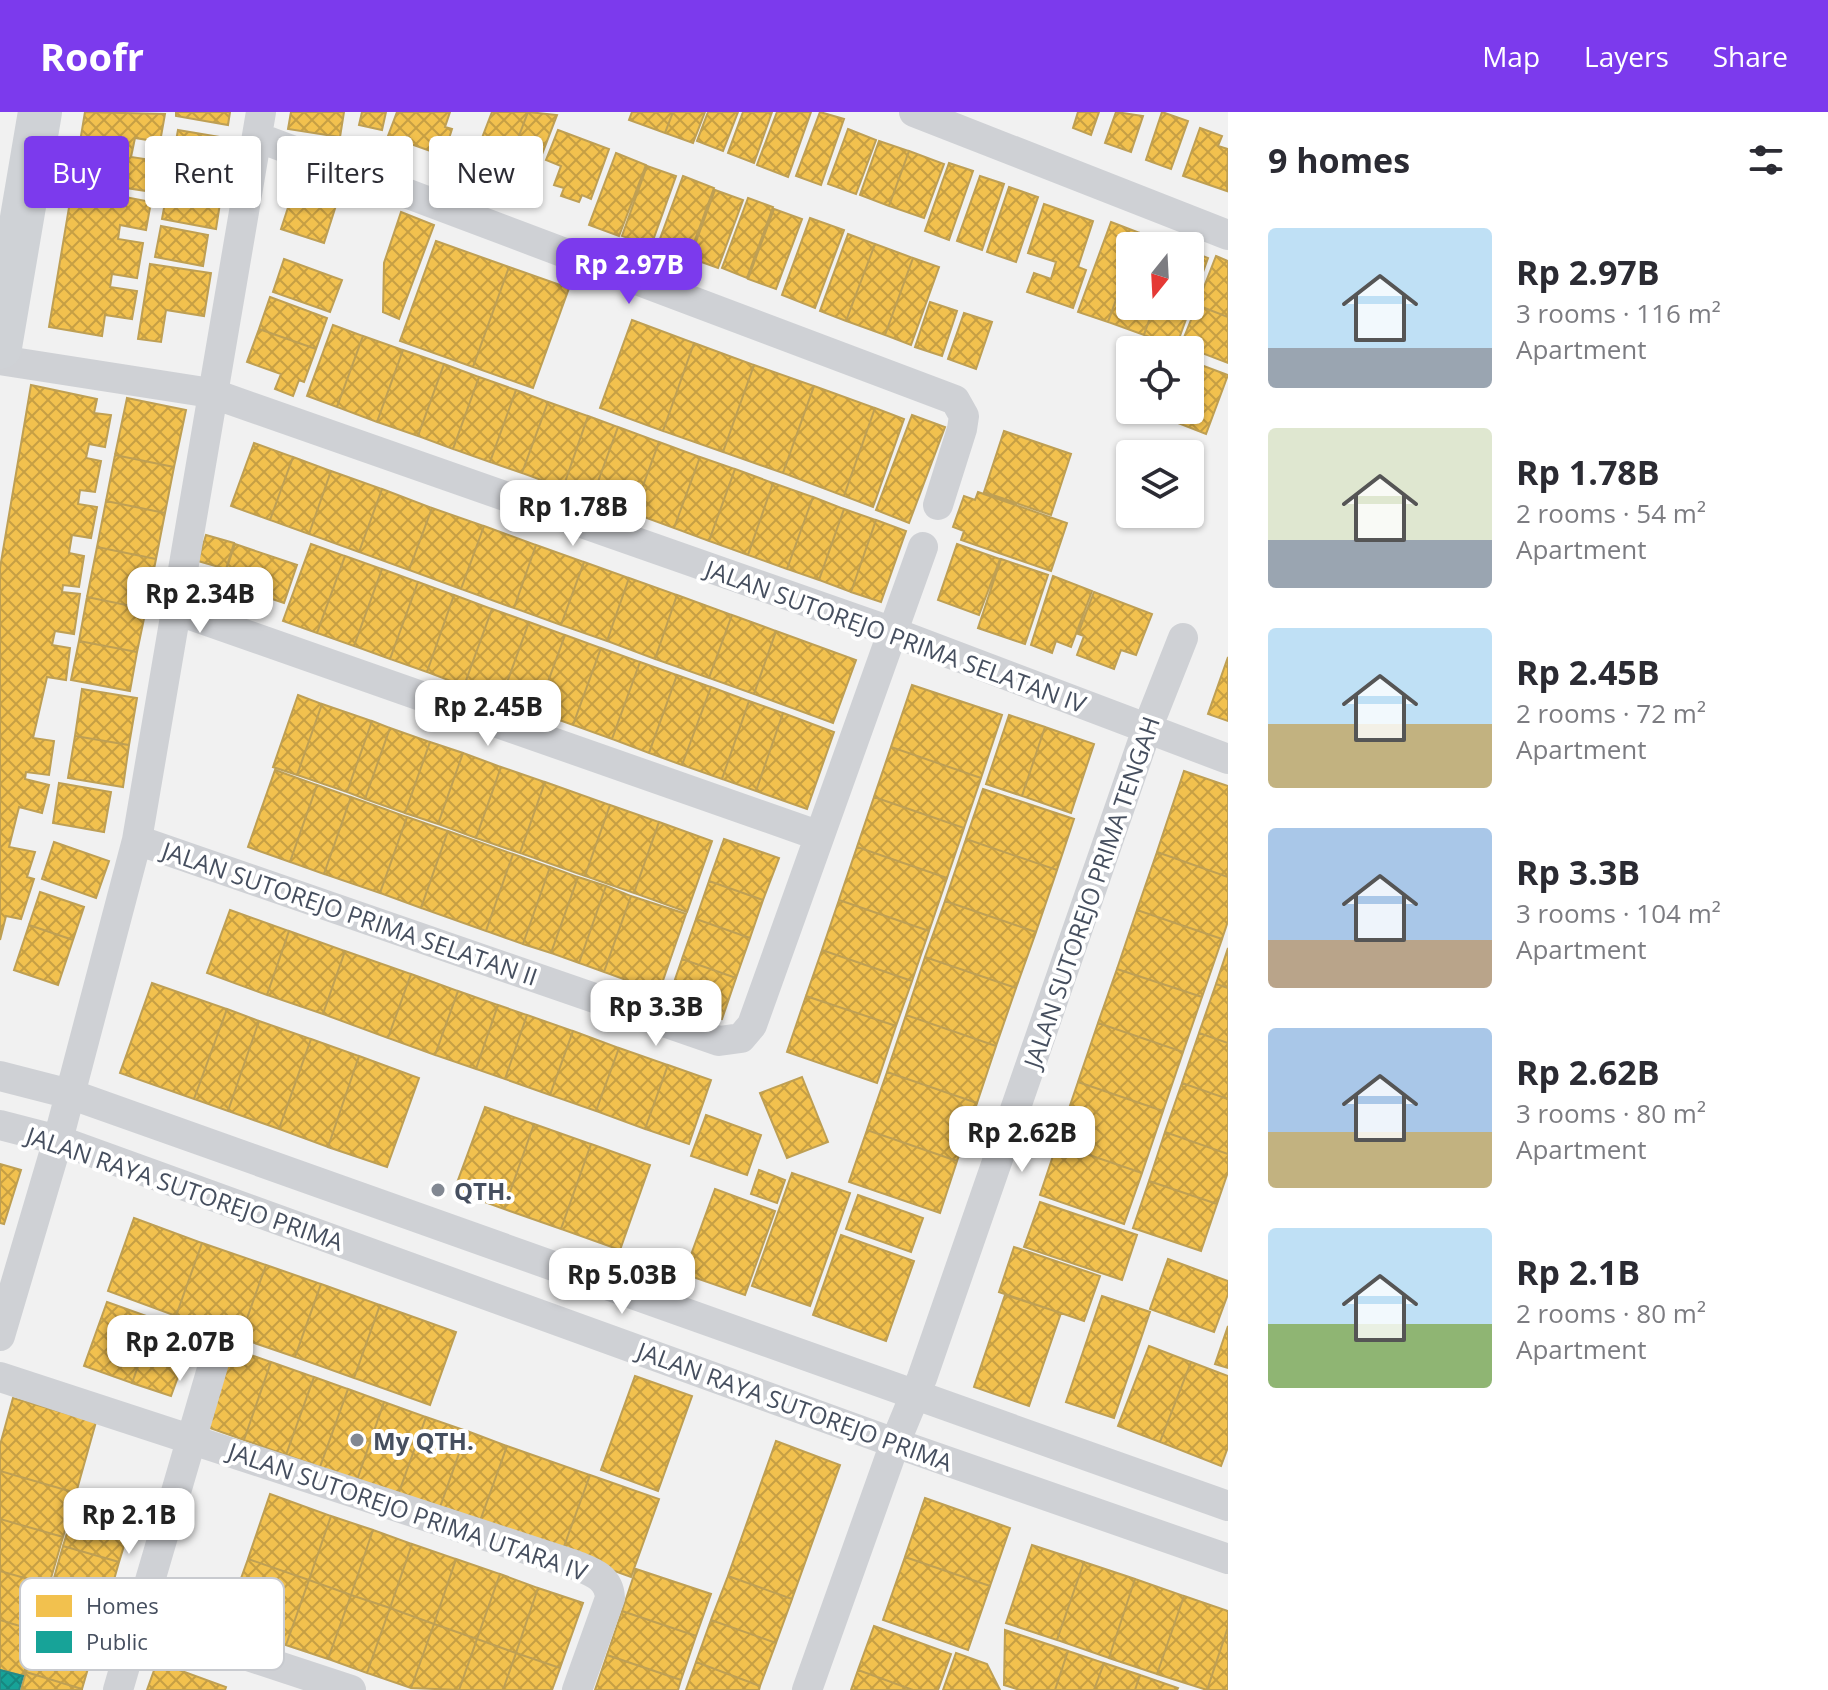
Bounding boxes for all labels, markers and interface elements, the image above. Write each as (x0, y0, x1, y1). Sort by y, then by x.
text: Roofr (40, 30, 144, 82)
text: Map (1482, 37, 1540, 75)
text: Layers (1584, 37, 1669, 75)
text: Share (1713, 37, 1788, 75)
chip: Buy (24, 136, 129, 208)
chip: Rent (145, 136, 261, 208)
chip: Filters (277, 136, 413, 208)
chip: New (429, 136, 543, 208)
text: 9 homes (1268, 137, 1410, 183)
icon: filters (1744, 138, 1788, 182)
north arrow (1116, 232, 1204, 320)
map controls (1116, 232, 1204, 528)
pin: Rp 2.97B (546, 238, 712, 306)
text: Rp 2.97B (574, 246, 684, 282)
text: Rp 2.97B (1516, 249, 1660, 295)
icon: home (1332, 260, 1428, 356)
text: 3 rooms · 116 m² (1516, 295, 1721, 331)
text: Apartment (1516, 331, 1647, 367)
button: locate (1116, 336, 1204, 424)
button: layers (1116, 440, 1204, 528)
text: Rp 1.78B (1516, 449, 1660, 495)
icon: home (1332, 460, 1428, 556)
pin: Rp 1.78B (490, 480, 656, 548)
text: Rp 1.78B (518, 488, 628, 524)
text: 2 rooms · 54 m² (1516, 495, 1706, 531)
text: Apartment (1516, 531, 1647, 567)
street label: JALAN SUTOREJO PRIMA SELATAN IV (699, 551, 1091, 721)
pin: Rp 2.34B (117, 567, 283, 635)
text: Rp 2.34B (145, 575, 255, 611)
text: Rp 2.45B (1516, 649, 1660, 695)
icon: home (1332, 660, 1428, 756)
pin: Rp 2.45B (405, 680, 571, 748)
text: Rp 2.45B (433, 688, 543, 724)
text: 2 rooms · 72 m² (1516, 695, 1706, 731)
street label: JALAN SUTOREJO PRIMA TENGAH (1015, 712, 1167, 1074)
text: Apartment (1516, 731, 1647, 767)
street label: JALAN SUTOREJO PRIMA SELATAN II (156, 832, 542, 993)
text: Rp 3.3B (1516, 849, 1640, 895)
icon: home (1332, 860, 1428, 956)
text: 3 rooms · 104 m² (1516, 895, 1721, 931)
text: Apartment (1516, 931, 1647, 967)
pin: Rp 3.3B (582, 980, 730, 1048)
text: Rp 3.3B (609, 988, 704, 1024)
text: Rp 2.62B (1516, 1049, 1660, 1095)
icon: home (1332, 1060, 1428, 1156)
text: 3 rooms · 80 m² (1516, 1095, 1706, 1131)
pin: Rp 2.62B (939, 1106, 1105, 1174)
text: Rp 2.62B (967, 1114, 1077, 1150)
street label: JALAN RAYA SUTOREJO PRIMA (20, 1118, 349, 1258)
text: Apartment (1516, 1131, 1647, 1167)
place label: QTH. (454, 1174, 512, 1207)
marker: QTH. (429, 1181, 447, 1199)
pin: Rp 5.03B (539, 1248, 705, 1316)
text: Rp 2.1B (1516, 1249, 1640, 1295)
text: Rp 5.03B (567, 1256, 677, 1292)
icon: home (1332, 1260, 1428, 1356)
text: 2 rooms · 80 m² (1516, 1295, 1706, 1331)
pin: Rp 2.07B (97, 1315, 263, 1383)
text: Rp 2.07B (125, 1323, 235, 1359)
text: Apartment (1516, 1331, 1647, 1367)
street label: JALAN RAYA SUTOREJO PRIMA (631, 1333, 958, 1479)
place label: My QTH. (373, 1424, 474, 1457)
marker: My QTH. (348, 1431, 366, 1449)
street label: JALAN SUTOREJO PRIMA UTARA IV (222, 1433, 593, 1588)
pin: Rp 2.1B (55, 1488, 203, 1556)
text: Rp 2.1B (82, 1496, 177, 1532)
legend (20, 1578, 284, 1670)
text: Homes (86, 1590, 159, 1620)
text: Public (86, 1626, 148, 1656)

